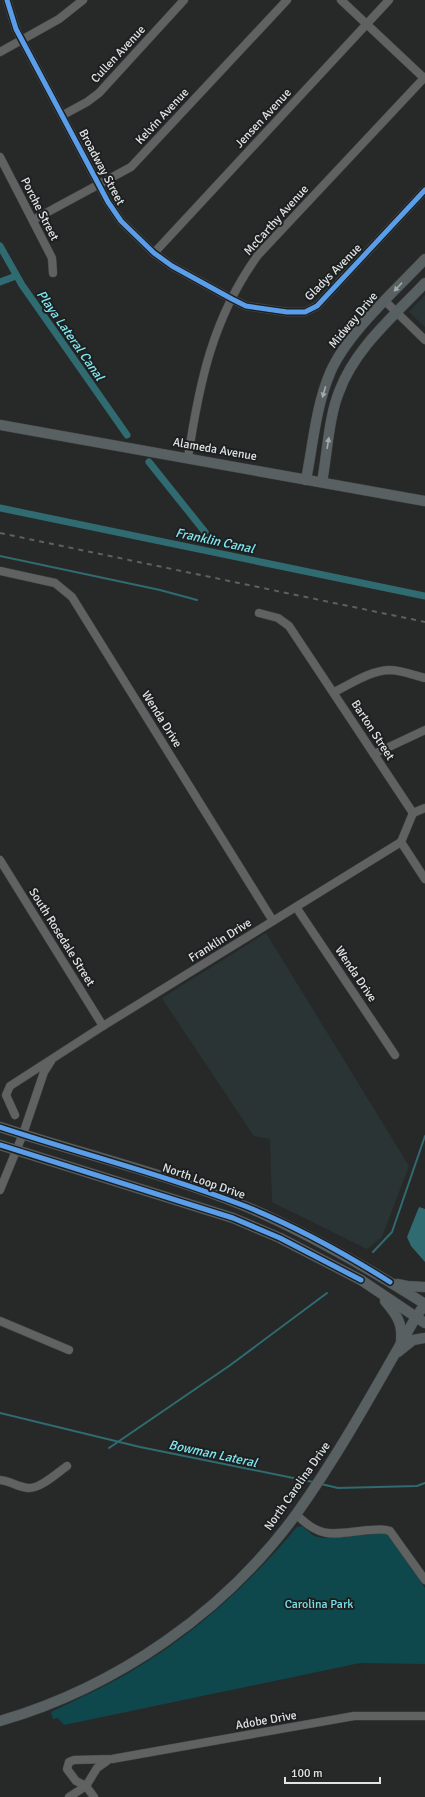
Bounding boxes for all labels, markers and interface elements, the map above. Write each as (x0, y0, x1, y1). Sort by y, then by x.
street label: Cullen Avenue (88, 22, 149, 86)
street label: Kelvin Avenue (132, 85, 192, 148)
street label: Jensen Avenue (232, 85, 295, 151)
street label: Broadway Street (75, 127, 128, 208)
street label: Porche Street (17, 175, 62, 243)
street label: McCarthy Avenue (241, 182, 312, 259)
street label: Gladys Avenue (302, 241, 365, 304)
one-way arrow (394, 282, 403, 292)
water label: Playa Lateral Canal (33, 287, 108, 385)
street label: Midway Drive (326, 289, 381, 352)
one-way arrow (321, 386, 327, 398)
street label: Alameda Avenue (172, 435, 258, 464)
one-way arrow (326, 437, 332, 449)
water label: Franklin Canal (174, 525, 257, 557)
street label: Wenda Drive (138, 688, 185, 750)
street label: Barton Street (348, 697, 398, 763)
street label: South Rosedale Street (25, 885, 98, 989)
street label: Franklin Drive (186, 915, 255, 966)
street label: Wenda Drive (331, 943, 380, 1005)
street label: North Loop Drive (160, 1160, 247, 1203)
water label: Bowman Lateral (167, 1437, 260, 1471)
street label: North Carolina Drive (261, 1439, 334, 1534)
park label: Carolina Park (285, 1597, 353, 1612)
street label: Adobe Drive (234, 1708, 298, 1733)
scale bar (285, 1759, 380, 1785)
text: 100 m (291, 1766, 323, 1781)

